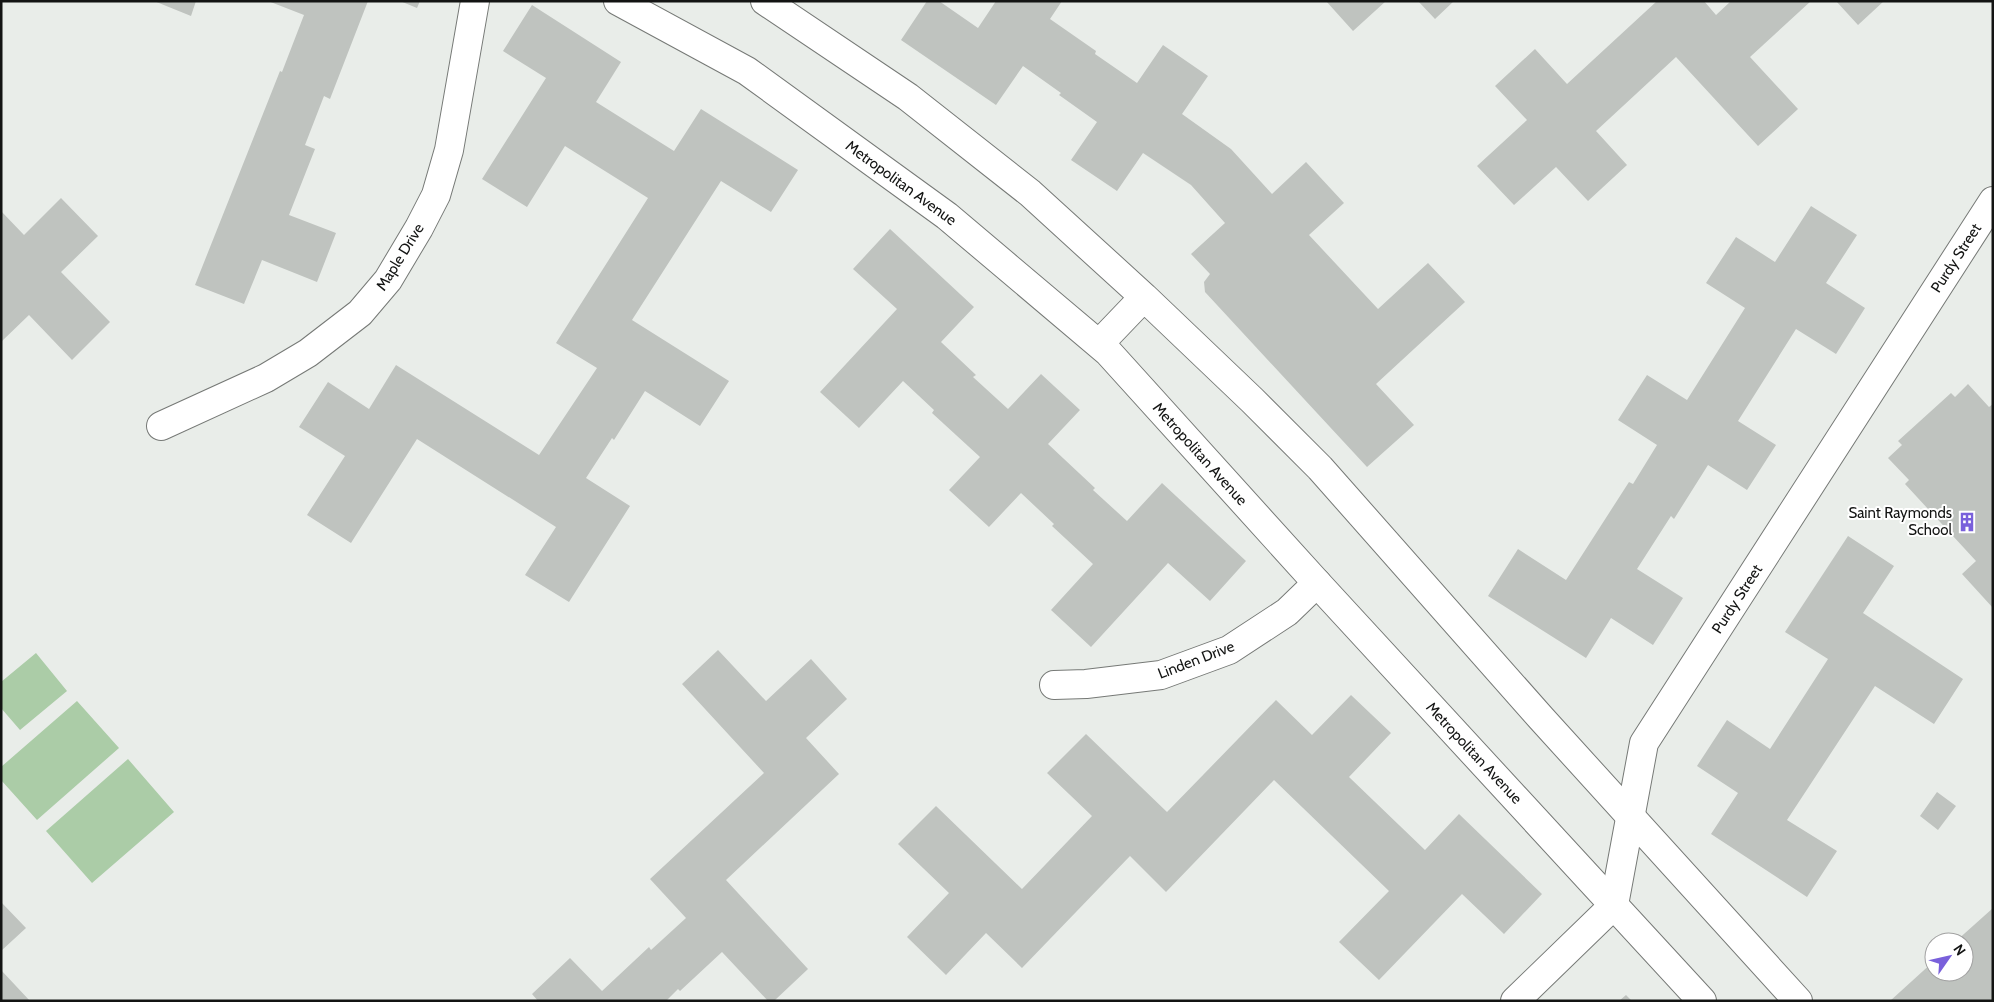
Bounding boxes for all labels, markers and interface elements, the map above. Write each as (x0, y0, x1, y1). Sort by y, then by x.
street label: Metropolitan Avenue (842, 137, 960, 229)
street label: Maple Drive (372, 220, 428, 294)
street label: Purdy Street (1927, 220, 1985, 296)
street label: Metropolitan Avenue (1149, 399, 1251, 509)
place label: Saint Raymonds School (1848, 504, 1952, 539)
building icon: Saint Raymonds School (1956, 511, 1978, 533)
street label: Purdy Street (1708, 561, 1766, 637)
street label: Linden Drive (1155, 637, 1237, 683)
street label: Metropolitan Avenue (1422, 698, 1526, 808)
north arrow (1924, 932, 1974, 982)
text: N (1950, 941, 1970, 959)

